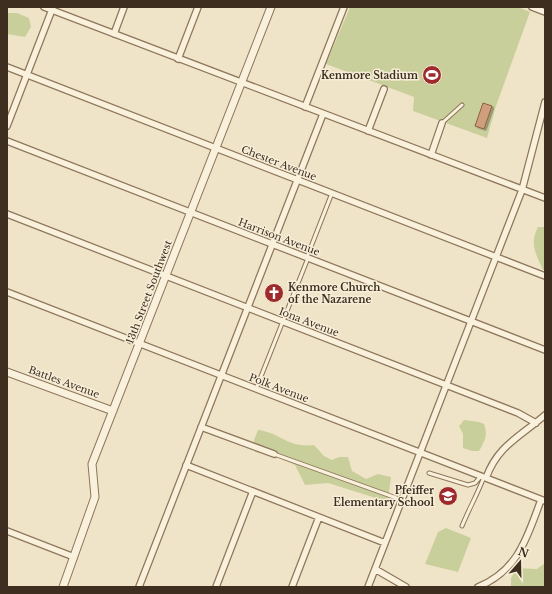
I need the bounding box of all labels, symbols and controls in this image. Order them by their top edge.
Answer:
sports icon: Kenmore Stadium [421,64,443,86]
place label: Kenmore Stadium [321,69,418,82]
street label: Chester Avenue [239,143,319,183]
street label: Harrison Avenue [236,215,322,259]
street label: 13th Street Southwest [123,238,175,346]
place label: Kenmore Church of the Nazarene [288,281,381,306]
church icon: Kenmore Church of the Nazarene [263,282,285,304]
street label: Iona Avenue [277,305,341,340]
street label: Battles Avenue [27,363,102,401]
street label: Polk Avenue [247,371,311,405]
place label: Pfeiffer Elementary School [333,484,434,509]
school or university icon: Pfeiffer Elementary School [437,485,459,507]
north arrow [500,542,540,582]
text: N [516,544,531,561]

